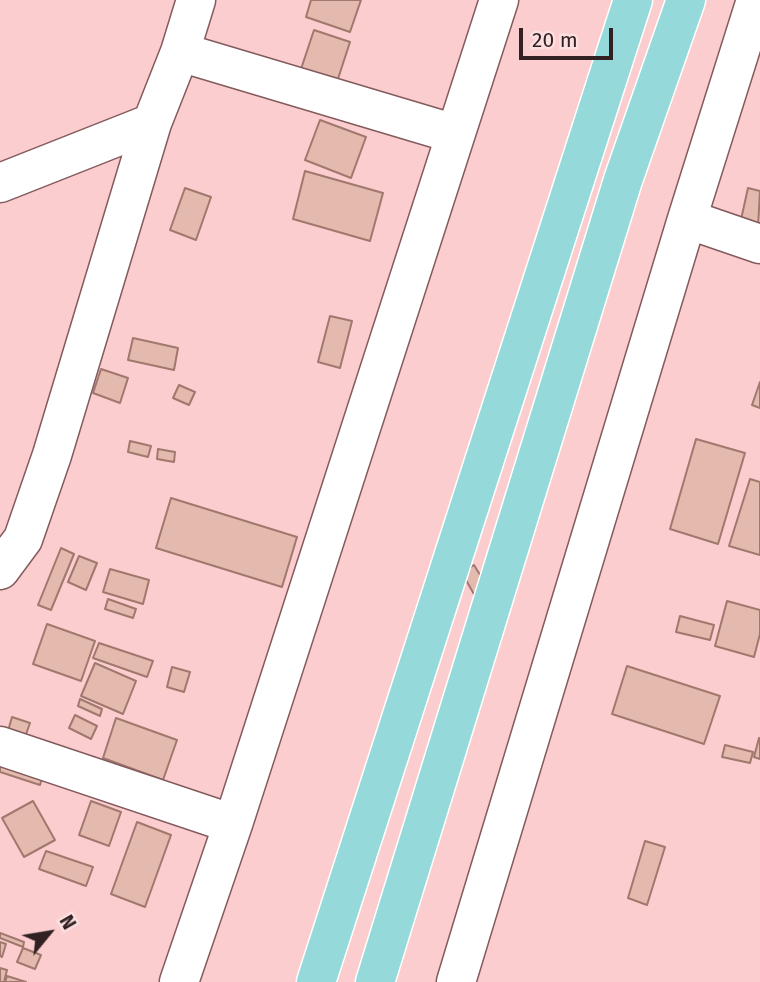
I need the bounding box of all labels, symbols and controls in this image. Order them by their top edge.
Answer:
scale bar [522,14,616,58]
text: 20 m [532,27,578,53]
north arrow [14,898,84,968]
text: N [55,911,81,933]

